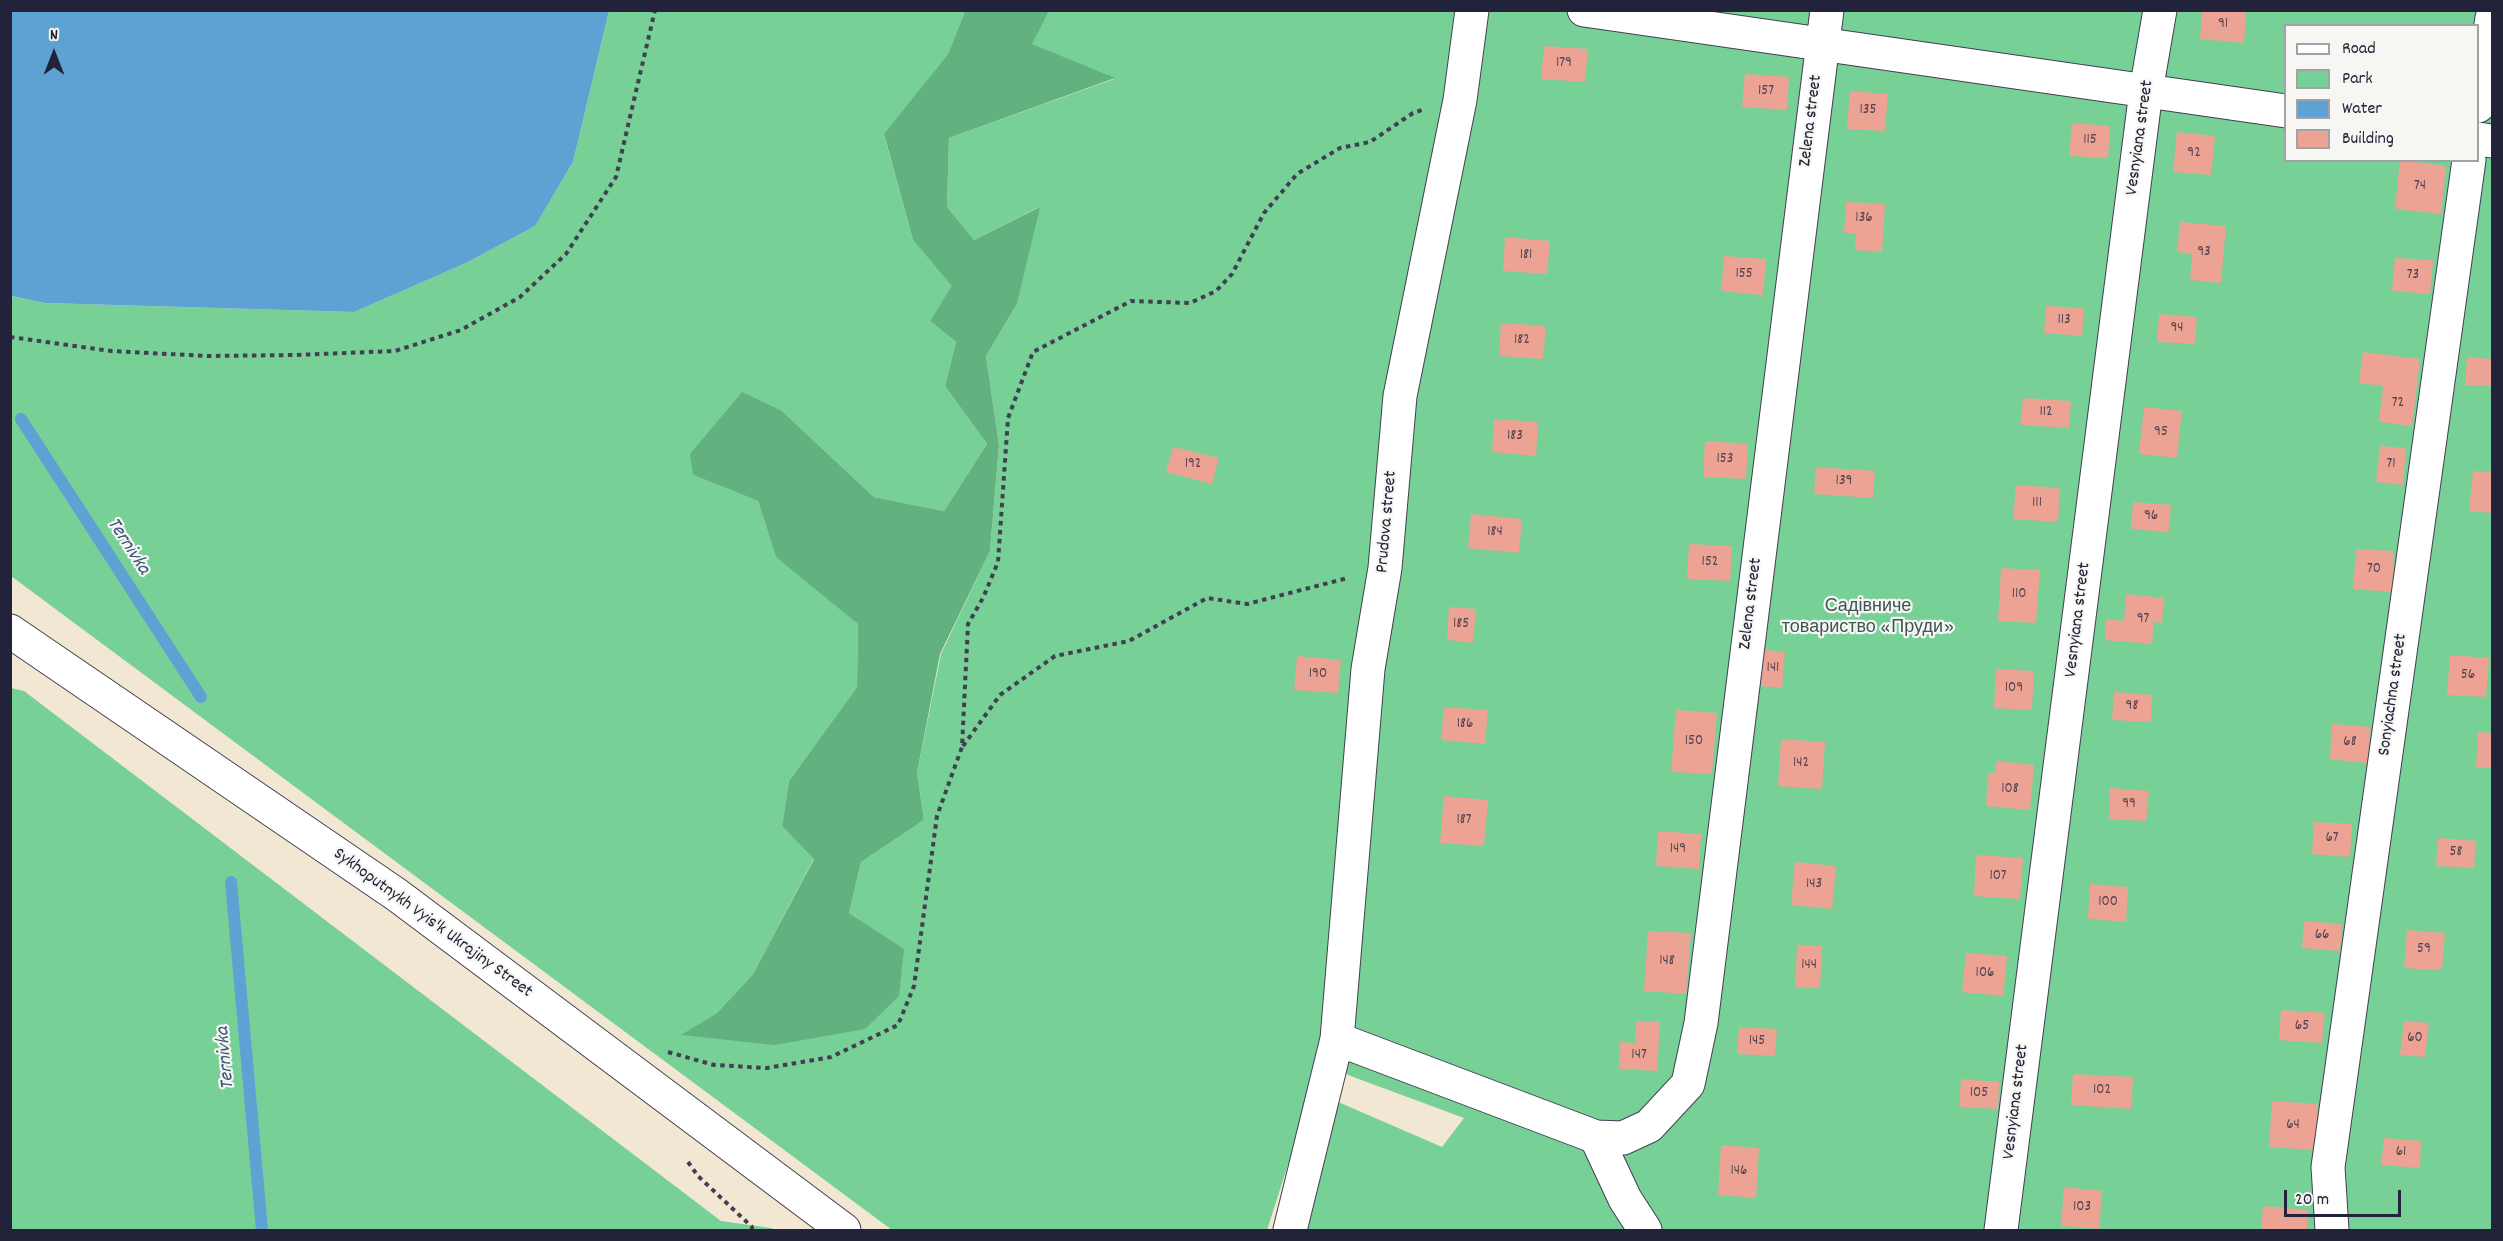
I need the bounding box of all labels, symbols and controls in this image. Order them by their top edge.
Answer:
house number: 91 [2218,16,2228,34]
north arrow [24,24,84,84]
text: N [50,24,58,47]
legend [2284,24,2479,162]
text: Road [2342,37,2376,62]
house number: 179 [1556,55,1572,73]
text: Park [2342,67,2373,92]
street label: Zelena street [1796,74,1828,168]
street label: Vesnyiana street [2122,79,2160,197]
house number: 157 [1758,83,1774,101]
text: Water [2342,97,2382,122]
house number: 135 [1860,102,1876,120]
text: Building [2342,127,2394,152]
house number: 115 [2083,132,2097,150]
house number: 92 [2187,145,2201,163]
house number: 74 [2414,178,2426,196]
house number: 136 [1855,210,1873,228]
house number: 93 [2197,244,2211,262]
house number: 181 [1520,247,1532,265]
house number: 155 [1735,266,1753,284]
house number: 73 [2407,267,2419,285]
house number: 113 [2057,312,2071,330]
house number: 94 [2170,320,2184,338]
house number: 182 [1514,332,1530,350]
house number: 72 [2392,395,2404,413]
house number: 112 [2039,404,2053,422]
house number: 95 [2154,424,2168,442]
house number: 183 [1507,428,1523,446]
house number: 153 [1717,451,1733,469]
house number: 192 [1185,456,1201,474]
house number: 71 [2386,456,2396,474]
street label: Prudova street [1373,470,1403,574]
house number: 139 [1836,473,1852,491]
house number: 111 [2032,495,2042,513]
house number: 96 [2144,508,2158,526]
water label: Ternivka [100,514,154,580]
house number: 184 [1487,524,1503,542]
house number: 152 [1702,554,1718,572]
street label: Zelena street [1736,557,1768,651]
street label: Vesnyiana street [2061,561,2097,679]
house number: 70 [2367,561,2381,579]
house number: 110 [2012,586,2026,604]
park label: Садівниче товариство «Пруди» [1782,598,1954,640]
house number: 97 [2137,611,2149,629]
house number: 185 [1453,616,1469,634]
street label: Sonyiachna street [2375,633,2413,757]
house number: 141 [1767,660,1779,678]
house number: 190 [1309,666,1327,684]
house number: 56 [2461,667,2475,685]
house number: 109 [2005,680,2023,698]
house number: 98 [2126,698,2138,716]
house number: 186 [1457,716,1473,734]
house number: 150 [1685,733,1703,751]
house number: 68 [2343,734,2357,752]
house number: 142 [1793,755,1809,773]
house number: 108 [2001,781,2019,799]
house number: 99 [2122,796,2136,814]
house number: 187 [1456,812,1472,830]
house number: 67 [2325,830,2339,848]
house number: 149 [1670,841,1686,859]
street label: Sykhoputnykh Vyis'k Ukrajiny Street [328,844,536,1004]
house number: 58 [2450,844,2462,862]
house number: 107 [1989,868,2007,886]
house number: 143 [1806,876,1822,894]
house number: 100 [2098,894,2118,912]
house number: 66 [2315,927,2329,945]
house number: 59 [2417,941,2431,959]
house number: 148 [1659,953,1675,971]
house number: 144 [1801,957,1817,975]
house number: 106 [1976,965,1994,983]
house number: 65 [2295,1018,2309,1036]
water label: Ternivka [212,1026,242,1090]
house number: 60 [2407,1030,2423,1048]
house number: 145 [1749,1033,1765,1051]
street label: Vesnyiana street [1999,1043,2035,1161]
house number: 147 [1631,1047,1647,1065]
house number: 102 [2093,1082,2111,1100]
house number: 105 [1970,1085,1988,1103]
house number: 64 [2286,1117,2300,1135]
house number: 61 [2396,1144,2406,1162]
house number: 146 [1731,1163,1747,1181]
scale bar [2287,1178,2404,1216]
text: 20 m [2295,1188,2329,1213]
house number: 103 [2073,1199,2091,1217]

